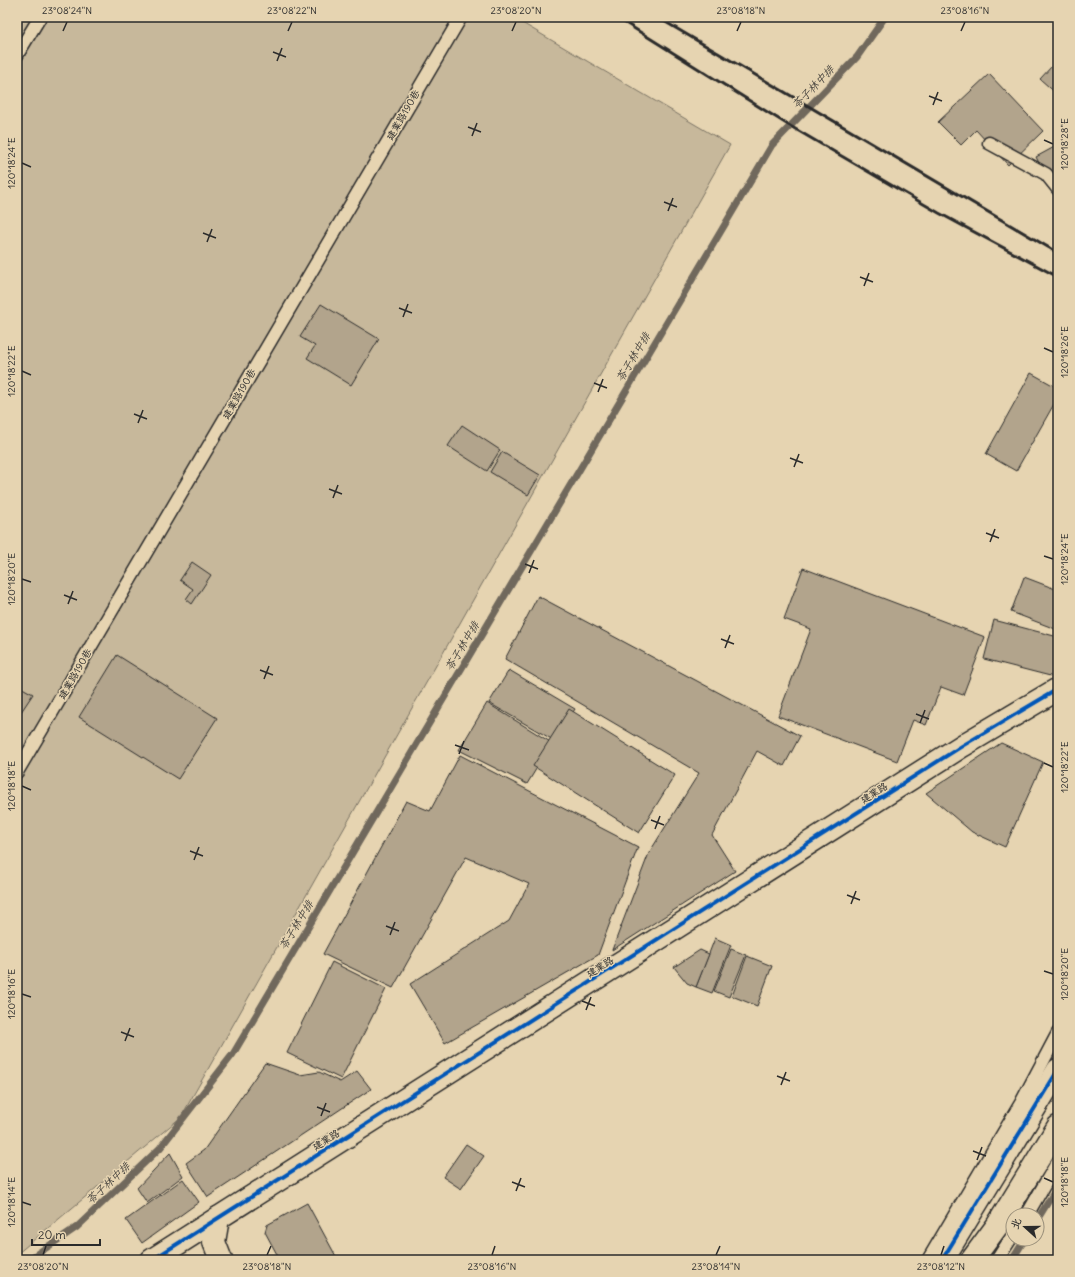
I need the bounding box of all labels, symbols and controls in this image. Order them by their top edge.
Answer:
text: 23°08'24"N [42,4,92,17]
text: 23°08'22"N [267,4,317,17]
text: 23°08'20"N [490,4,542,17]
text: 23°08'18"N [717,4,765,17]
text: 23°08'16"N [941,4,989,17]
water label: 苓子林中排 [789,62,838,112]
street label: 建業路190巷 [383,87,423,143]
text: 120°18'28"E [1058,118,1071,170]
text: 120°18'24"E [5,137,18,189]
text: 120°18'26"E [1058,326,1071,378]
water label: 苓子林中排 [613,329,654,384]
text: 120°18'22"E [5,345,18,397]
street label: 建業路190巷 [219,366,259,422]
text: 120°18'24"E [1058,533,1071,585]
text: 120°18'20"E [5,553,18,605]
water label: 苓子林中排 [442,618,483,673]
street label: 建業路190巷 [55,646,95,702]
text: 120°18'22"E [1058,741,1071,793]
text: 120°18'18"E [5,761,18,811]
street label: 建業路 [858,780,890,806]
water label: 苓子林中排 [276,897,317,952]
text: 120°18'20"E [1058,948,1071,1000]
street label: 建業路 [584,954,616,980]
text: 120°18'16"E [5,969,18,1019]
street label: 建業路 [310,1127,342,1153]
text: 120°18'18"E [1058,1157,1071,1207]
water label: 苓子林中排 [83,1158,134,1207]
text: 120°18'14"E [5,1177,18,1227]
north arrow [1005,1207,1045,1247]
text: 北 [1007,1216,1024,1231]
scale bar [32,1221,100,1247]
text: 20 m [38,1227,66,1242]
text: 23°08'20"N [17,1260,69,1273]
text: 23°08'18"N [243,1260,291,1273]
text: 23°08'16"N [468,1260,516,1273]
text: 23°08'14"N [692,1260,740,1273]
text: 23°08'12"N [917,1260,965,1273]

